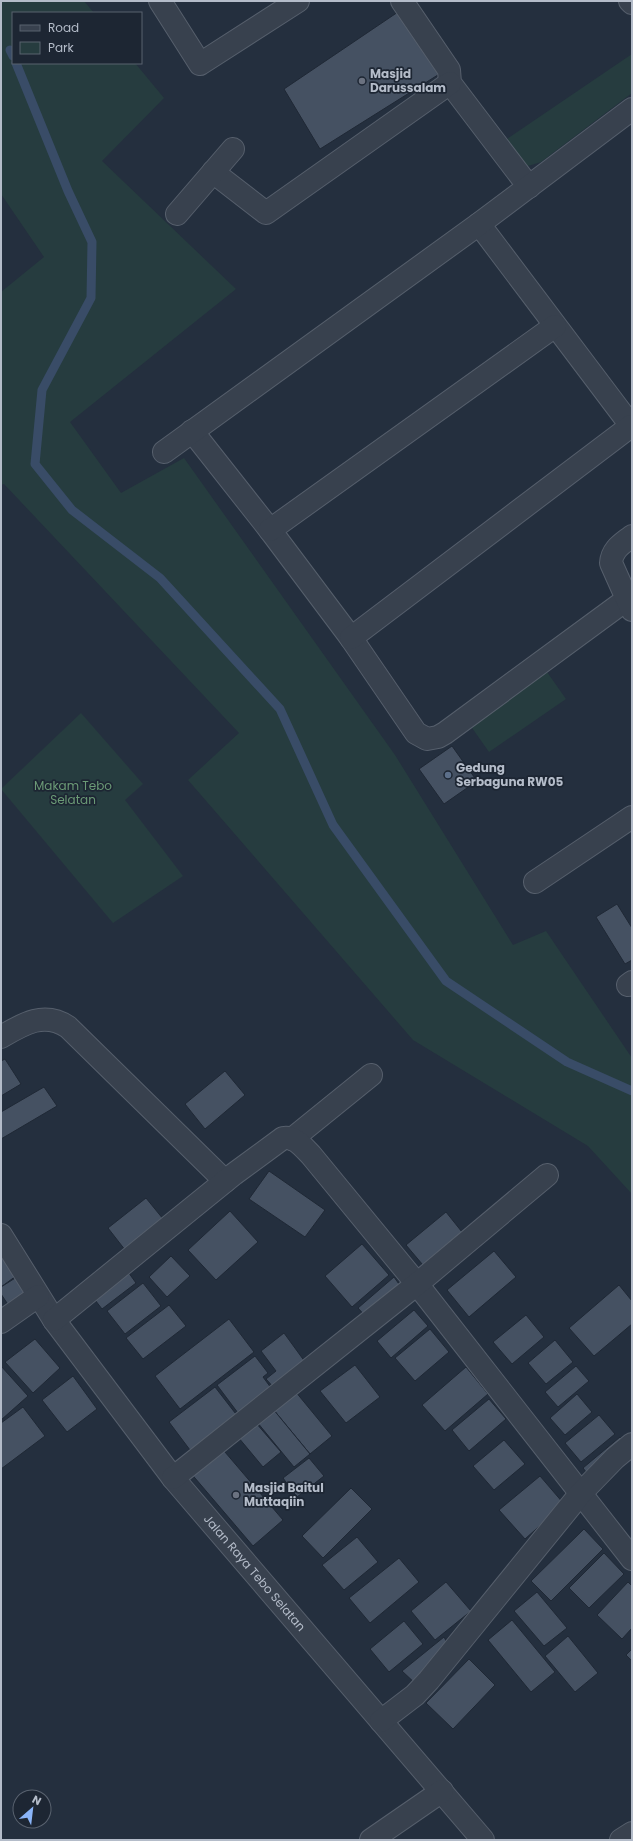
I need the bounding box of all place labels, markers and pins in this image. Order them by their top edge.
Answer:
place label: Masjid Darussalam [370,65,446,96]
marker: Masjid Darussalam [357,76,367,86]
place label: Gedung Serbaguna RW05 [456,759,563,790]
marker: Gedung Serbaguna RW05 [443,770,453,780]
place label: Masjid Baitul Muttaqiin [244,1479,324,1510]
marker: Masjid Baitul Muttaqiin [231,1490,241,1500]

